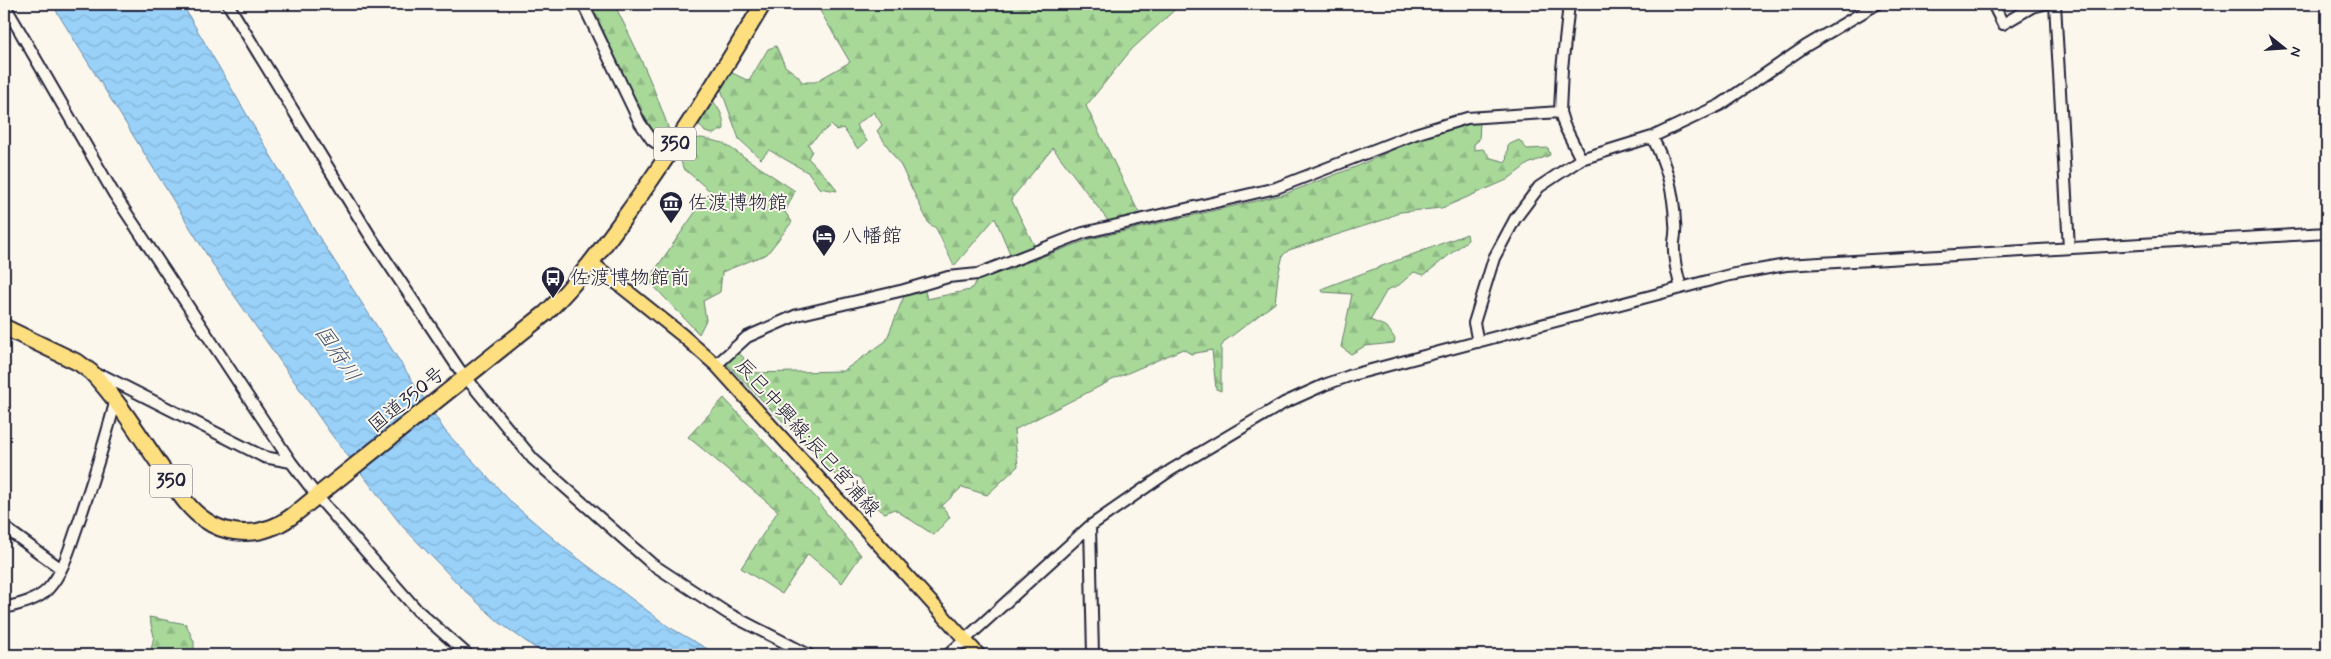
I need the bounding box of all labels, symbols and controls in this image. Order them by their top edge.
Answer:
north arrow [2258,22,2308,72]
text: N [2286,44,2305,59]
road number: 350 [654,128,696,160]
museum icon: 佐渡博物館 [658,190,684,224]
place label: 佐渡博物館 [688,190,788,217]
hotel icon: 八幡館 [811,223,837,257]
place label: 八幡館 [842,223,902,250]
bus stop icon: 佐渡博物館前 [540,265,566,299]
place label: 佐渡博物館前 [570,265,690,292]
water label: 国府川 [308,320,366,388]
street label: 辰巳中興線;辰巳宮浦線 [729,353,885,523]
street label: 国道350号 [363,361,451,439]
road number: 350 [150,464,192,498]

